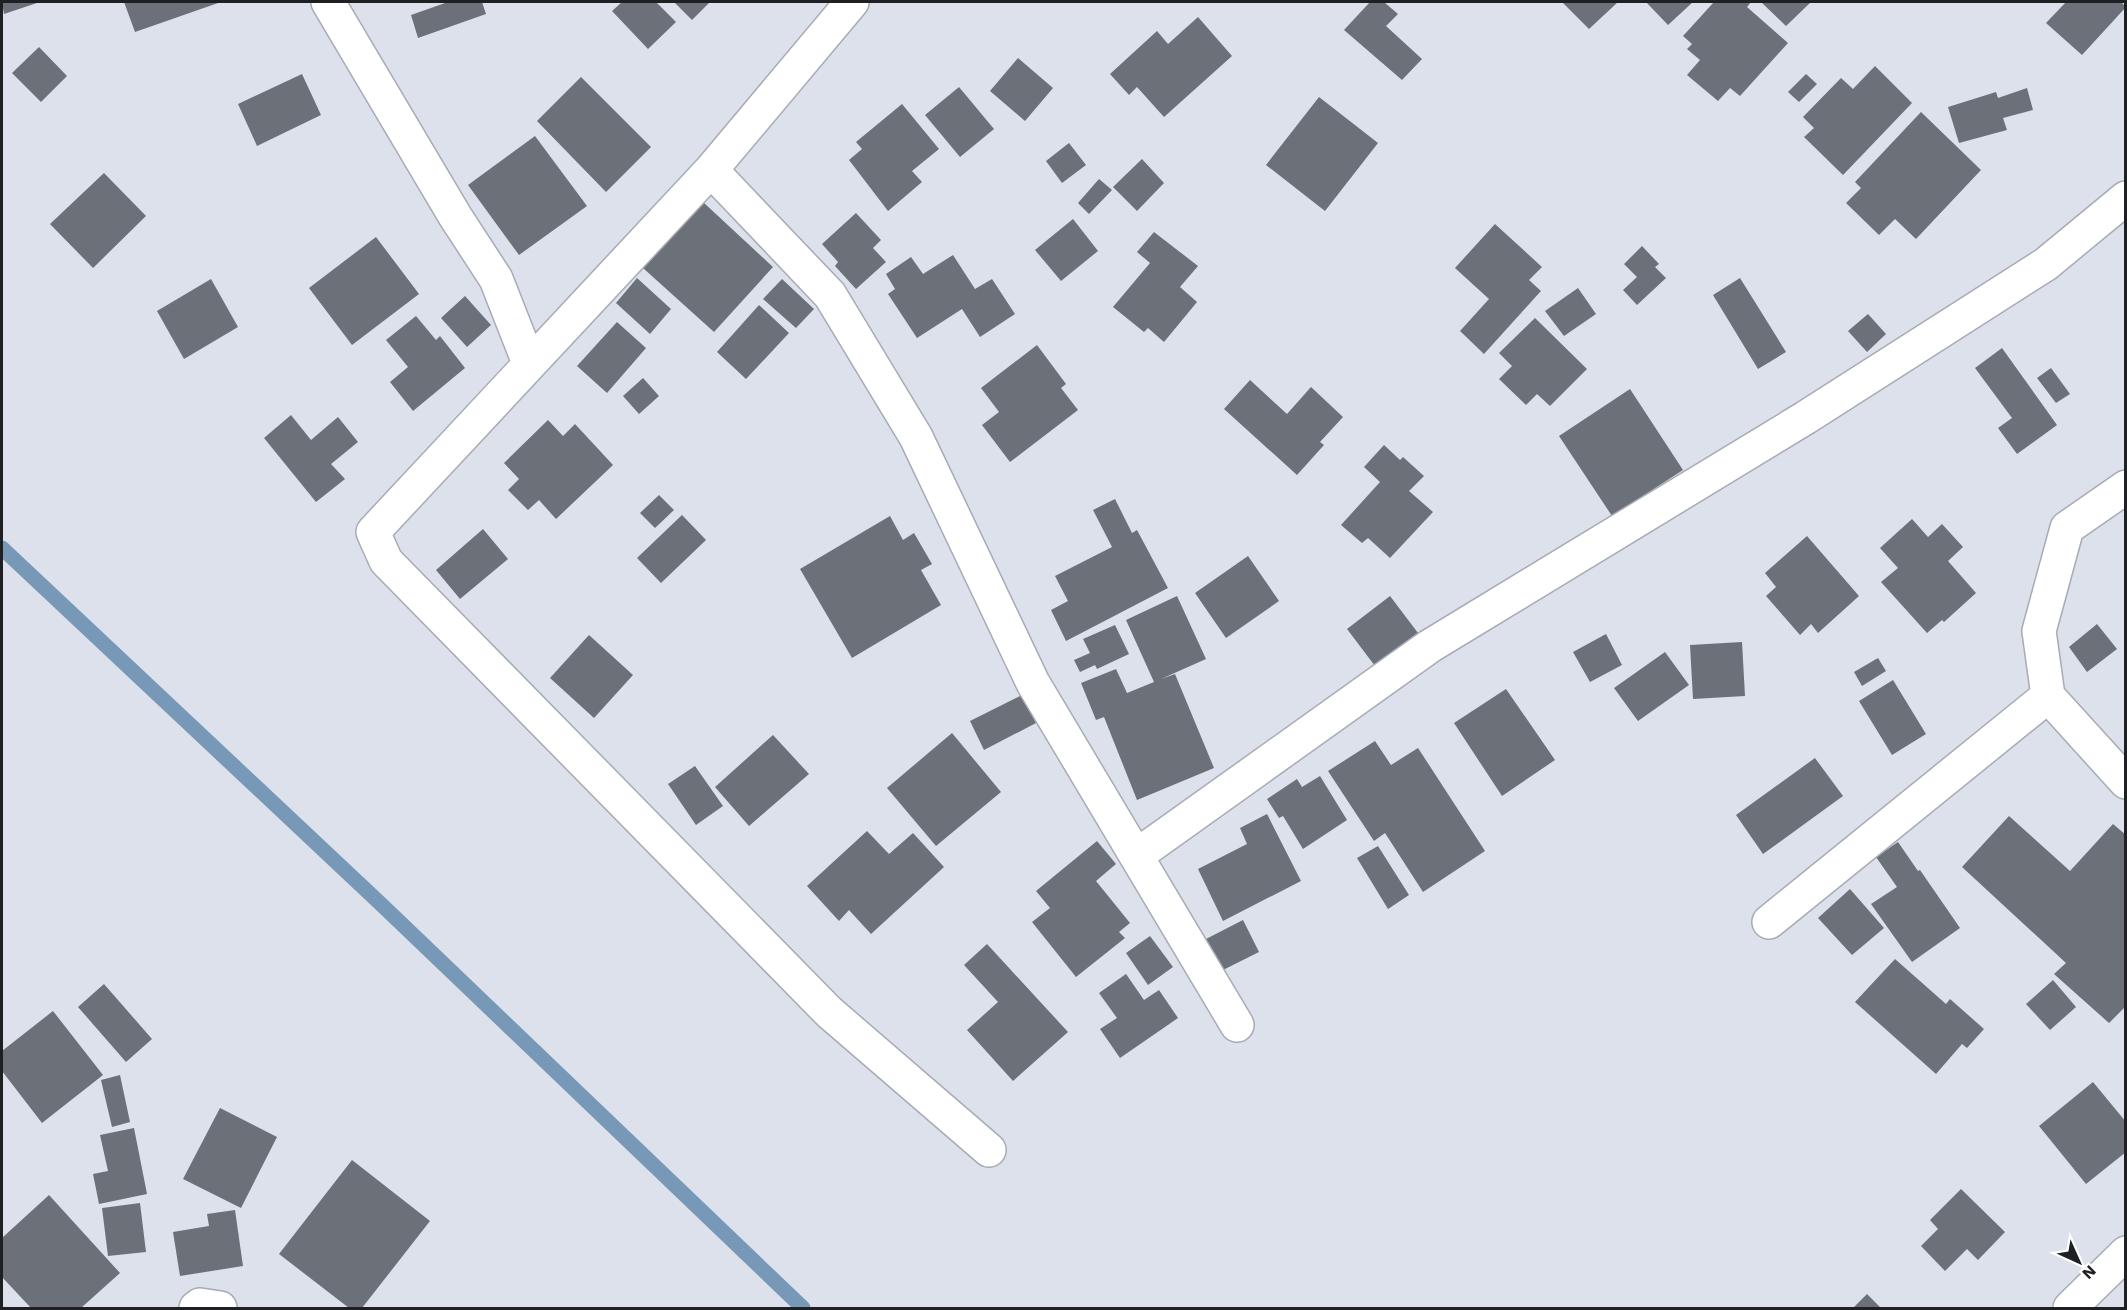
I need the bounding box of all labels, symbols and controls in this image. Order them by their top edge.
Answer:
north arrow [2049,1232,2109,1292]
text: N [2078,1261,2100,1283]

